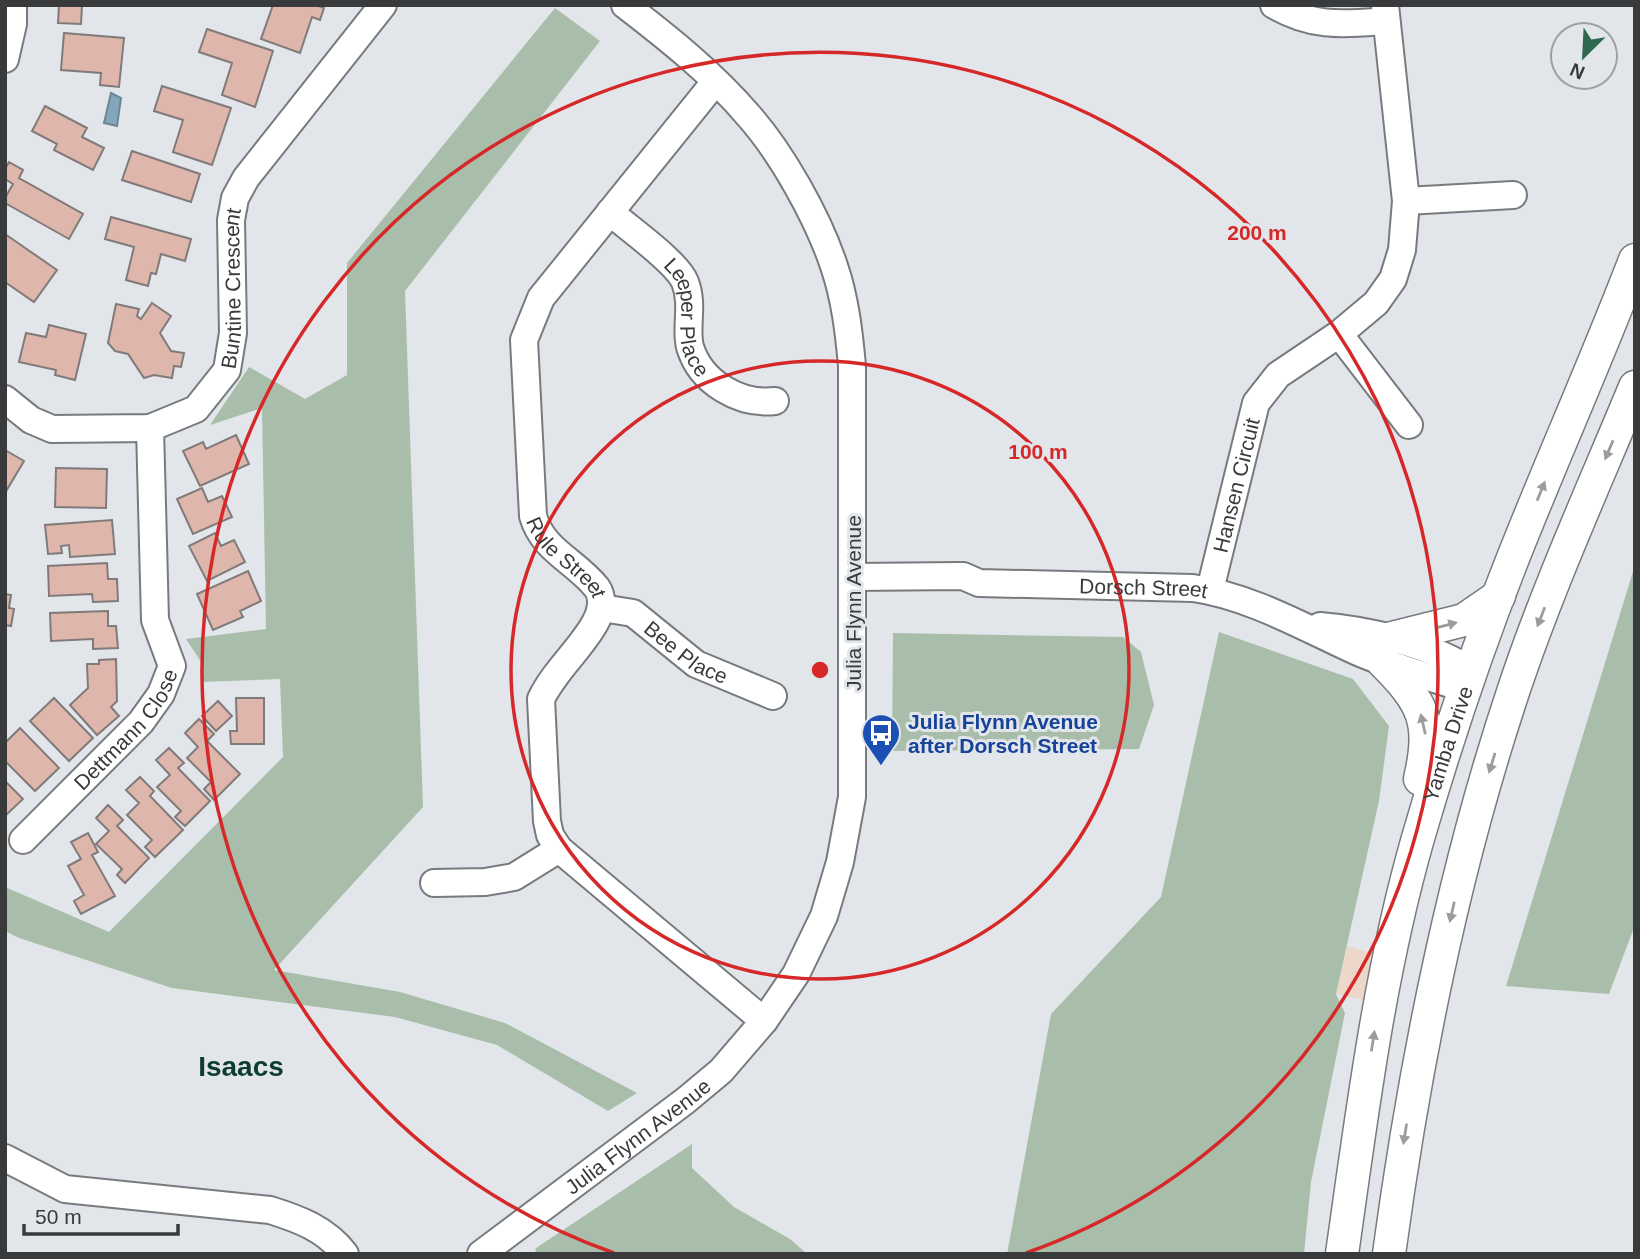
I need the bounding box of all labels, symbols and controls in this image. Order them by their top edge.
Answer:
north arrow [1549,21,1619,91]
text: N [1567,59,1588,83]
street label: Buntine Crescent [216,206,245,370]
text: 200 m [1227,221,1287,244]
street label: Leeper Place [660,253,714,381]
street label: Hansen Circuit [1208,415,1263,555]
one-way arrow [1603,439,1614,460]
text: 100 m [1008,440,1068,463]
one-way arrow [1535,480,1546,501]
street label: Rule Street [523,513,612,600]
street label: Julia Flynn Avenue [842,515,865,691]
street label: Dorsch Street [1079,574,1210,602]
one-way arrow [1535,607,1546,628]
street label: Bee Place [640,616,731,687]
one-way arrow [1436,619,1458,630]
centre of rings [808,658,832,682]
street label: Dettmann Close [69,666,181,794]
street label: Yamba Drive [1418,683,1477,804]
place label: Julia Flynn Avenue after Dorsch Street [908,710,1098,757]
bus stop icon: Julia Flynn Avenue after Dorsch Street [860,712,902,767]
one-way arrow [1418,713,1429,735]
one-way arrow [1486,753,1496,774]
one-way arrow [1446,901,1457,923]
one-way arrow [1368,1030,1379,1052]
district label: Isaacs [198,1051,284,1082]
street label: Julia Flynn Avenue [560,1074,715,1198]
one-way arrow [1400,1123,1411,1145]
scale bar [24,1192,178,1236]
text: 50 m [35,1205,82,1228]

